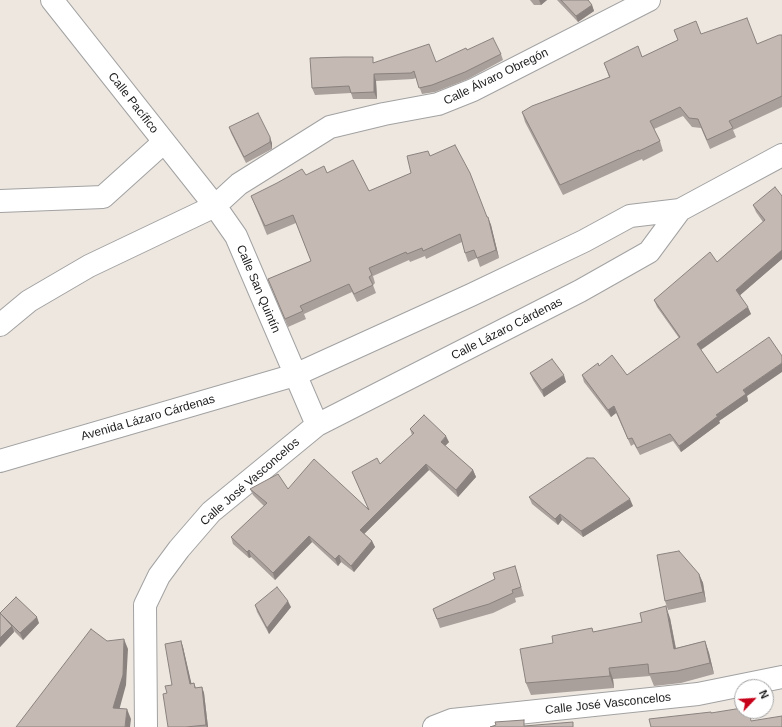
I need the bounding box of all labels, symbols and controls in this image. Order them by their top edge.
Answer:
street label: Calle Álvaro Obregón [441,45,551,109]
street label: Calle Pacífico [105,70,161,136]
street label: Calle San Quintín [233,243,283,335]
street label: Calle Lázaro Cárdenas [449,295,565,363]
street label: Avenida Lázaro Cárdenas [79,392,217,444]
street label: Calle José Vasconcelos [198,435,302,529]
north arrow [734,679,774,719]
text: N [757,688,771,700]
street label: Calle José Vasconcelos [544,690,672,718]

